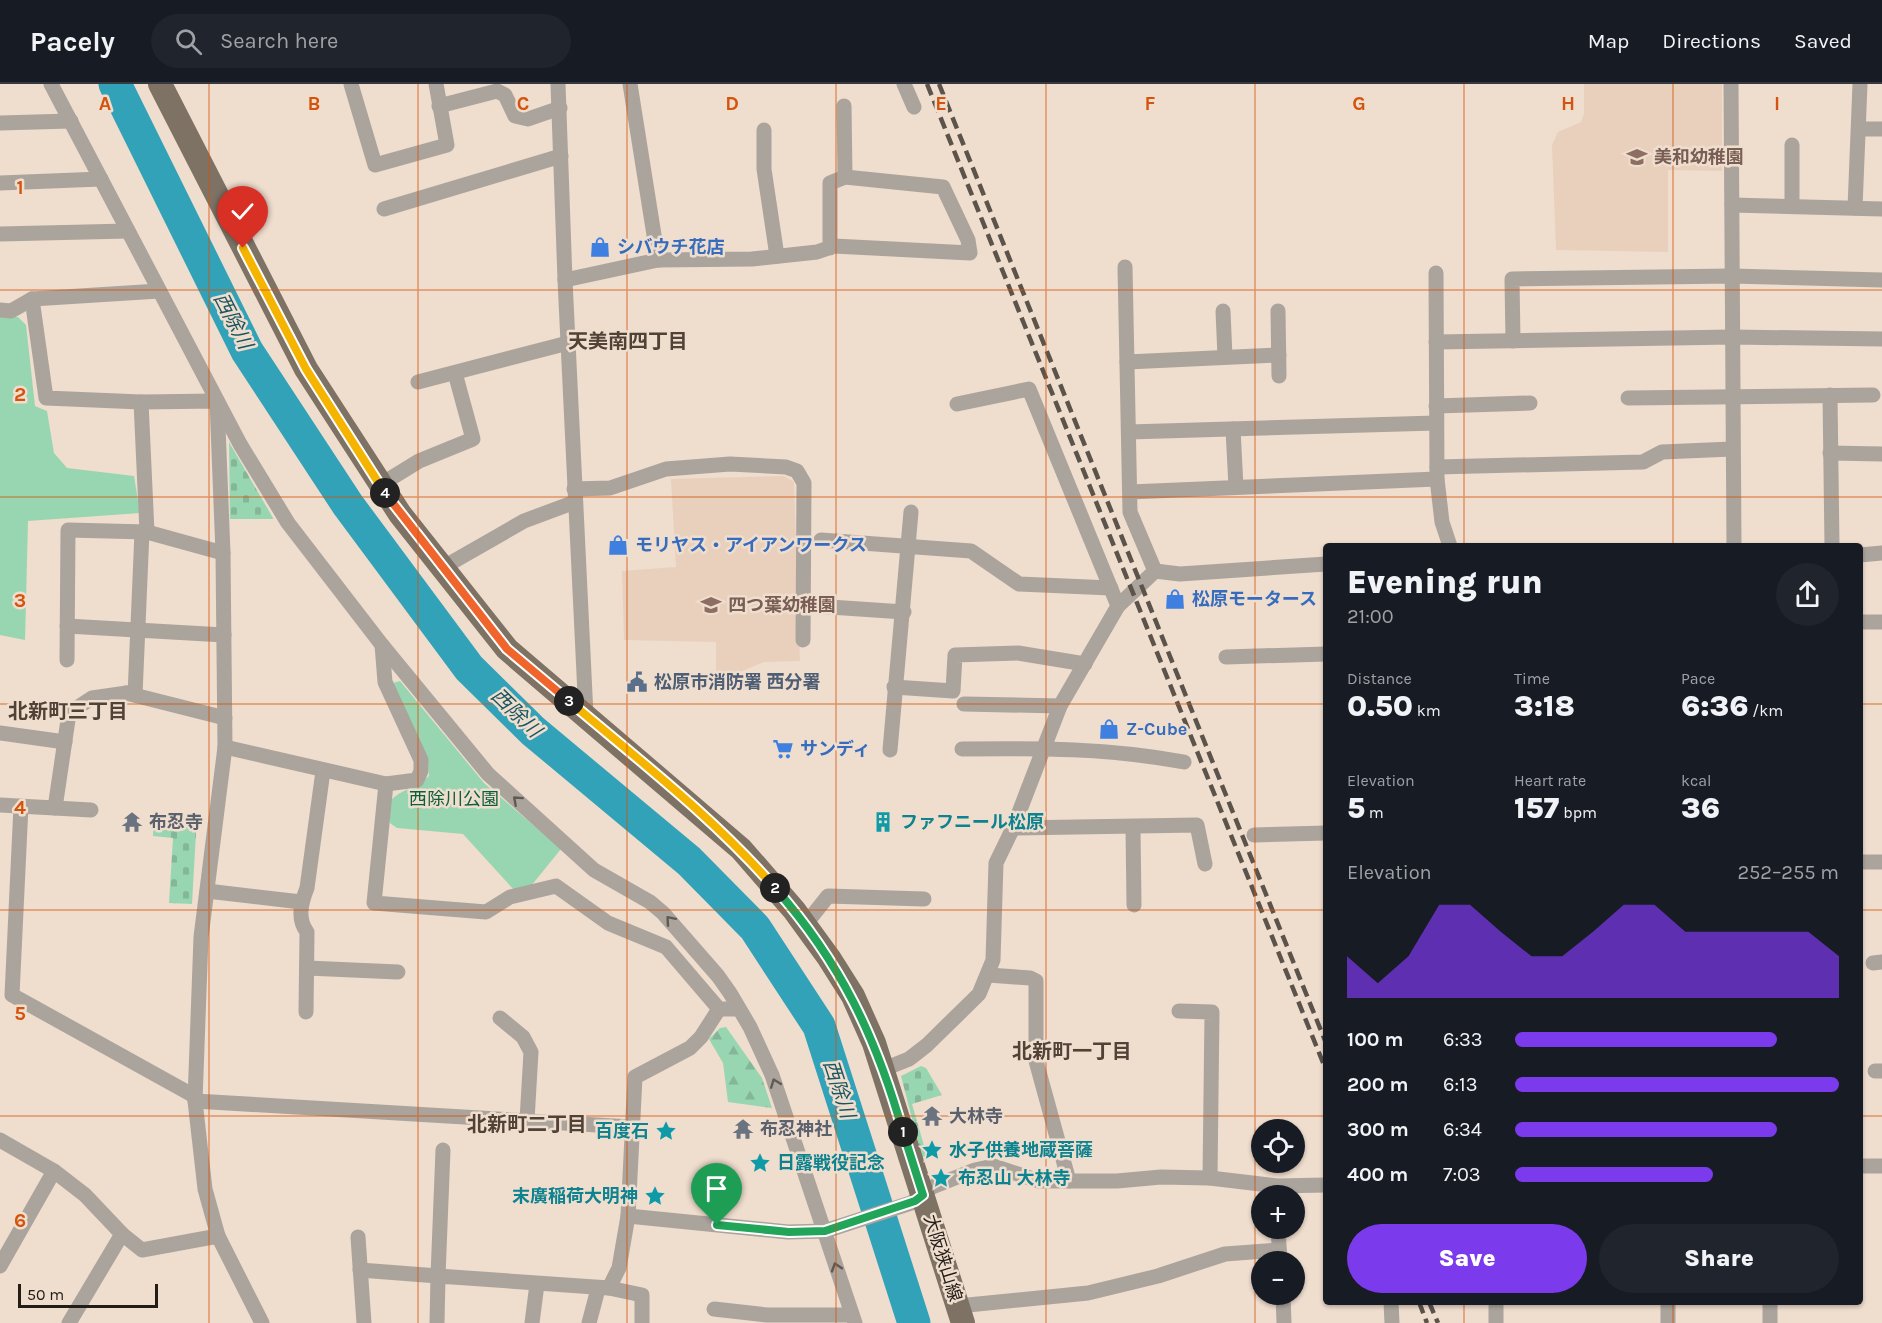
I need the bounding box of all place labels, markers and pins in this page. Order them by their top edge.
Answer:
school or university icon: 美和幼稚園 [1625,145,1649,169]
place label: 美和幼稚園 [1654,146,1744,168]
pin [217,186,268,248]
shop icon: シバウチ花店 [588,235,612,259]
place label: シバウチ花店 [617,236,724,258]
pin: 4 [370,478,400,508]
shop icon: モリヤス・アイアンワークス [606,533,630,557]
place label: モリヤス・アイアンワークス [635,534,867,556]
shop icon: 松原モータース [1163,587,1187,611]
place label: 松原モータース [1192,588,1317,610]
school or university icon: 四つ葉幼稚園 [699,593,723,617]
place label: 四つ葉幼稚園 [728,594,836,616]
public building icon: 松原市消防署 西分署 [625,670,649,694]
place label: 松原市消防署 西分署 [654,671,821,693]
pin: 3 [554,686,584,716]
shop icon: Z-Cube [1097,717,1121,741]
place label: Z-Cube [1126,718,1187,740]
supermarket icon: サンディ [771,737,795,761]
place label: サンディ [800,738,871,760]
temple icon: 布忍寺 [120,810,144,834]
building icon: ファフニール松原 [871,810,895,834]
place label: 布忍寺 [149,811,203,833]
place label: ファフニール松原 [900,811,1044,833]
pin: 2 [760,873,790,903]
temple icon: 大林寺 [920,1104,944,1128]
place label: 大林寺 [949,1105,1003,1127]
temple icon: 布忍神社 [731,1117,755,1141]
pin: 1 [888,1117,918,1147]
place label: 布忍神社 [760,1118,832,1140]
place icon: 百度石 [654,1119,678,1143]
place label: 百度石 [595,1120,649,1142]
place icon: 水子供養地蔵菩薩 [920,1138,944,1162]
place label: 水子供養地蔵菩薩 [949,1139,1093,1161]
place icon: 日露戦役記念 [748,1151,772,1175]
place label: 日露戦役記念 [777,1152,885,1174]
pin [691,1163,742,1225]
place icon: 布忍山 大林寺 [929,1166,953,1190]
place label: 布忍山 大林寺 [958,1167,1071,1189]
place icon: 末廣稲荷大明神 [643,1184,667,1208]
place label: 末廣稲荷大明神 [512,1185,638,1207]

